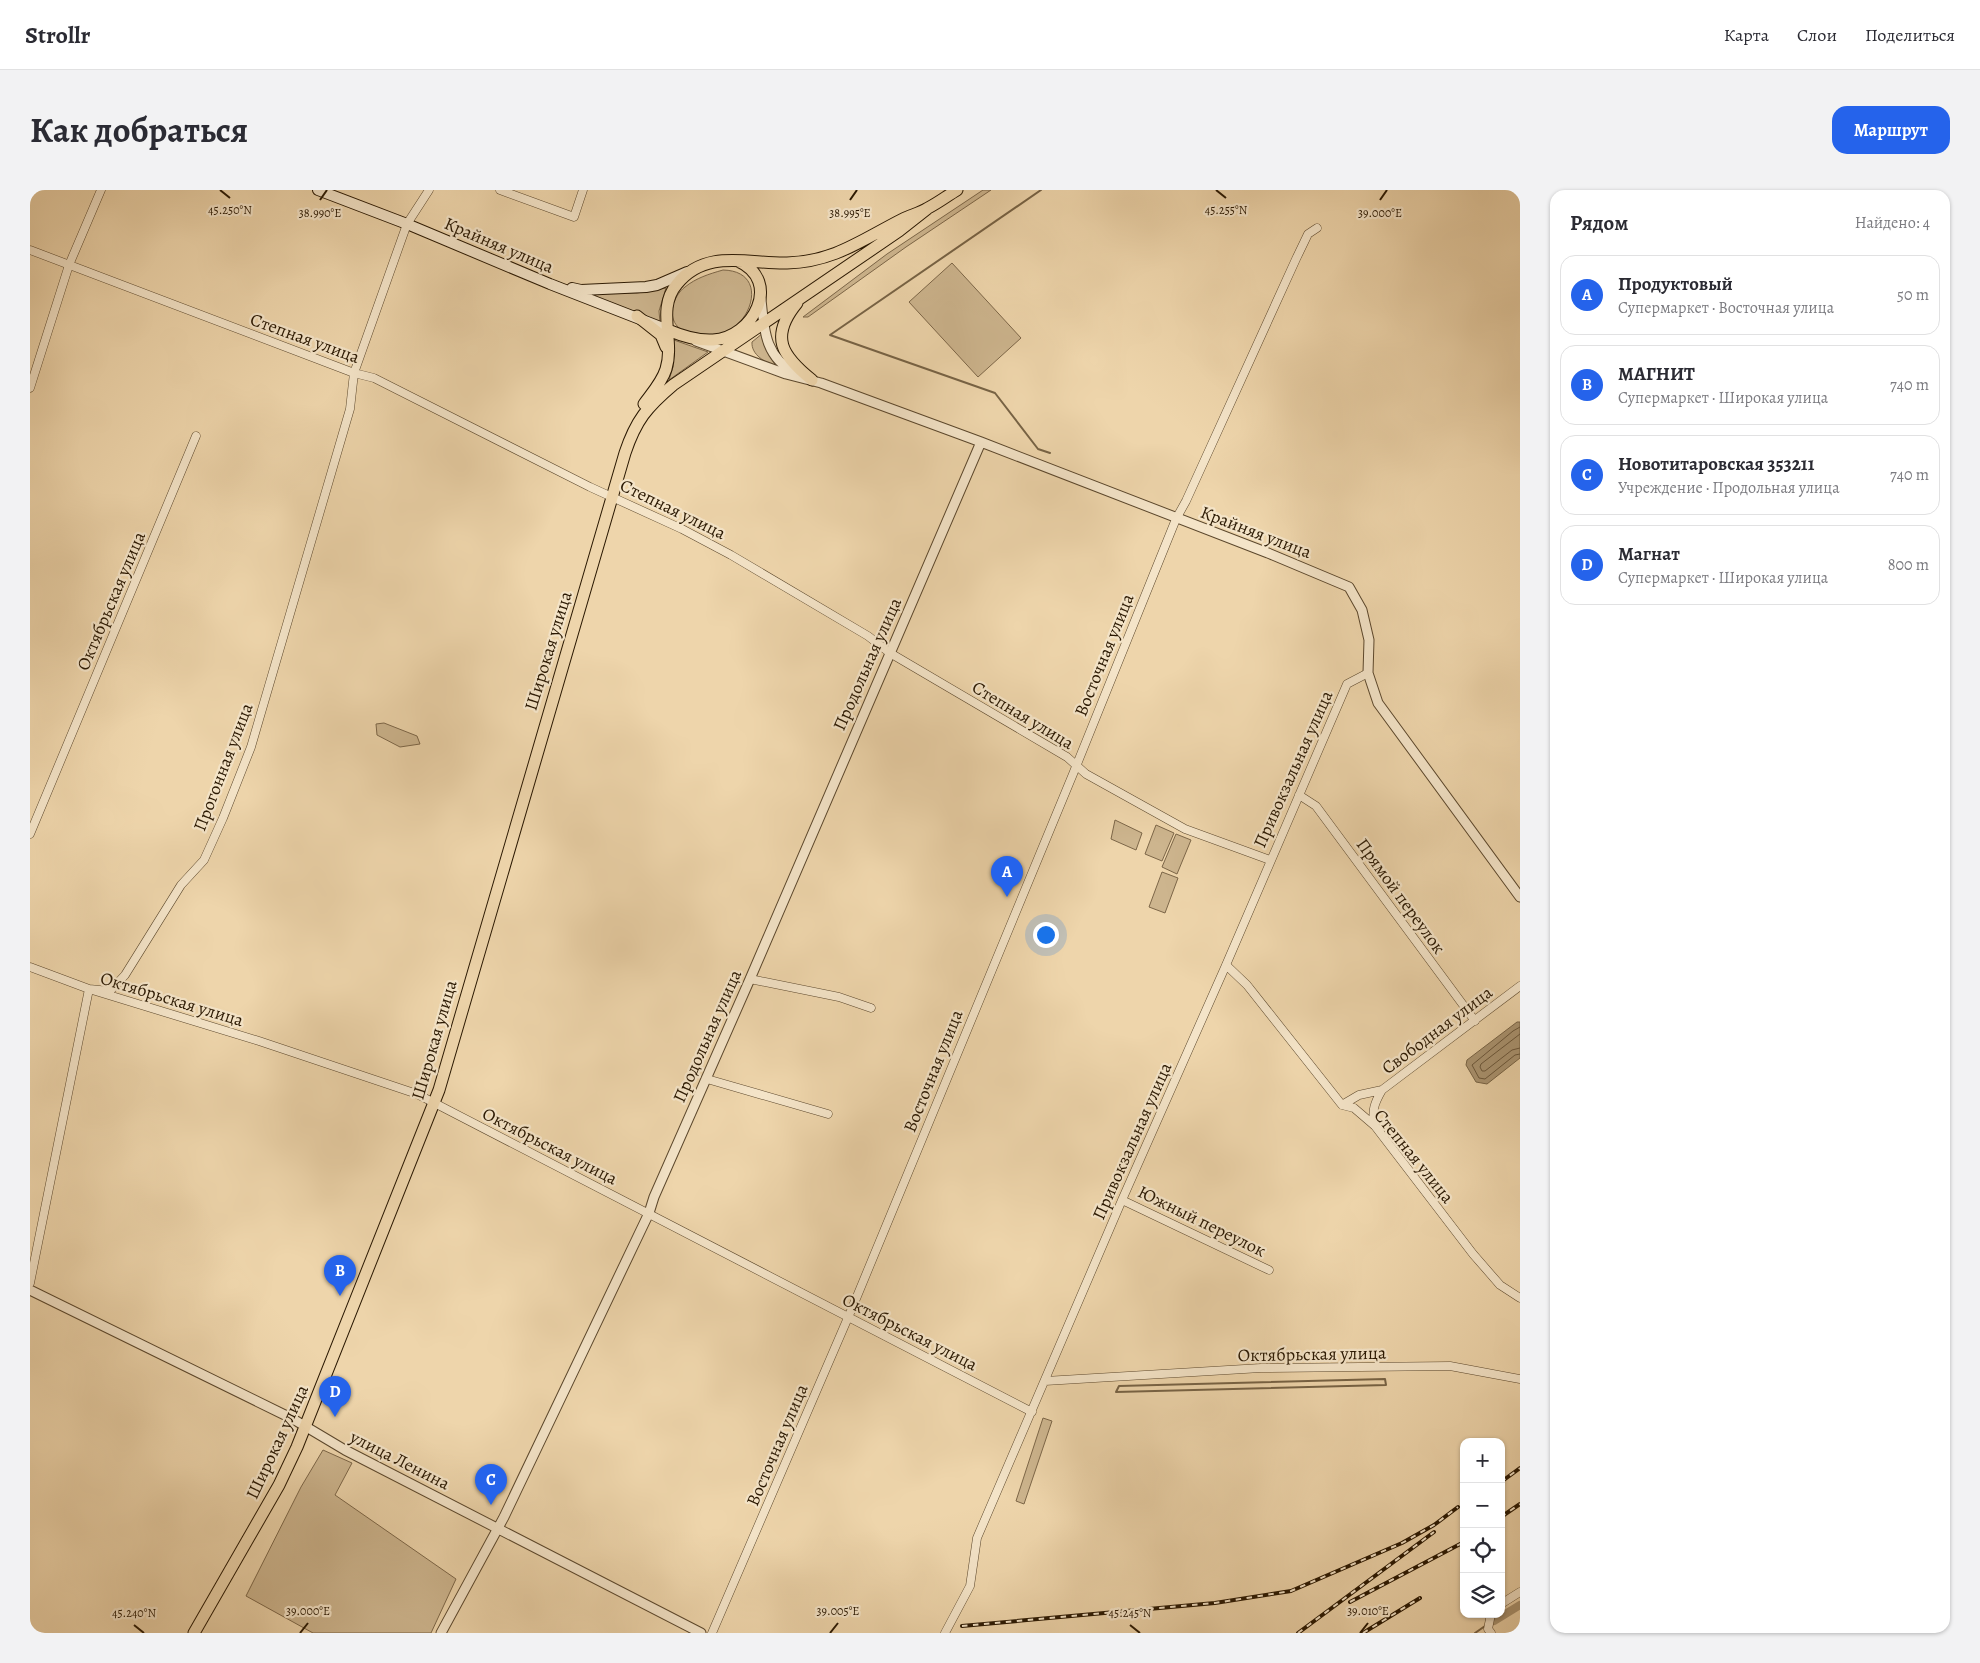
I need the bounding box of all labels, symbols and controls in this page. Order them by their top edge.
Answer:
text: Strollr [25,19,90,51]
text: Карта [1724,23,1769,47]
text: Слои [1797,23,1837,47]
text: Поделиться [1865,23,1955,47]
text: Как добраться [30,106,248,154]
button: Маршрут [1832,106,1950,154]
text: 45.250°N [208,202,252,218]
text: 45.255°N [1205,202,1248,218]
text: 38.990°E [299,205,341,221]
text: 38.995°E [829,205,871,221]
text: 39.000°E [1358,205,1402,221]
text: Рядом [1570,209,1628,237]
street label: Крайняя улица [441,211,558,279]
text: Найдено: 4 [1855,212,1930,234]
text: Продуктовый [1618,271,1733,297]
text: A [1582,284,1592,306]
text: 50 m [1897,284,1929,306]
text: Супермаркет · Восточная улица [1618,297,1834,319]
street label: Степная улица [247,307,364,369]
text: МАГНИТ [1618,361,1695,387]
text: B [1582,374,1592,396]
text: 740 m [1890,374,1929,396]
text: Супермаркет · Широкая улица [1618,387,1828,409]
text: Новотитаровская 353211 [1618,451,1814,477]
text: C [1582,464,1592,486]
text: 740 m [1890,464,1929,486]
street label: Степная улица [616,473,730,545]
text: Учреждение · Продольная улица [1618,477,1840,499]
street label: Крайняя улица [1197,500,1315,564]
street label: Октябрьская улица [71,527,151,674]
text: Магнат [1618,541,1680,567]
text: D [1581,554,1593,576]
text: 800 m [1888,554,1929,576]
text: Супермаркет · Широкая улица [1618,567,1828,589]
street label: Широкая улица [518,588,578,714]
street label: Восточная улица [1068,590,1140,720]
street label: Продольная улица [827,593,907,734]
street label: Степная улица [968,675,1079,755]
street label: Привокзальная улица [1248,686,1339,851]
street label: Прогонная улица [188,699,259,835]
street label: Прямой переулок [1351,833,1451,959]
pin: A [991,856,1023,897]
your location [1033,922,1059,948]
street label: Продольная улица [667,965,747,1106]
street label: Октябрьская улица [97,966,247,1032]
street label: Широкая улица [405,977,463,1103]
street label: Свободная улица [1377,980,1498,1080]
street label: Восточная улица [897,1006,969,1136]
street label: Привокзальная улица [1087,1058,1178,1223]
street label: Октябрьская улица [478,1102,622,1191]
street label: Степная улица [1369,1104,1460,1209]
street label: Южный переулок [1134,1180,1270,1262]
pin: B [324,1255,356,1296]
street label: Октябрьская улица [838,1288,982,1377]
street label: Октябрьская улица [1238,1341,1387,1367]
pin: D [319,1376,351,1417]
street label: Широкая улица [240,1380,314,1503]
street label: Восточная улица [741,1380,814,1510]
street label: улица Ленина [345,1424,455,1496]
map controls [1460,1438,1505,1618]
button: + [1460,1438,1505,1483]
pin: C [475,1464,507,1505]
button: − [1460,1483,1505,1528]
button: locate [1460,1528,1505,1573]
button: layers [1460,1573,1505,1618]
text: 39.000°E [286,1603,330,1619]
text: 39.005°E [817,1603,859,1619]
text: 39.010°E [1347,1603,1389,1619]
text: 45.240°N [112,1605,156,1621]
text: 45.245°N [1109,1605,1152,1621]

